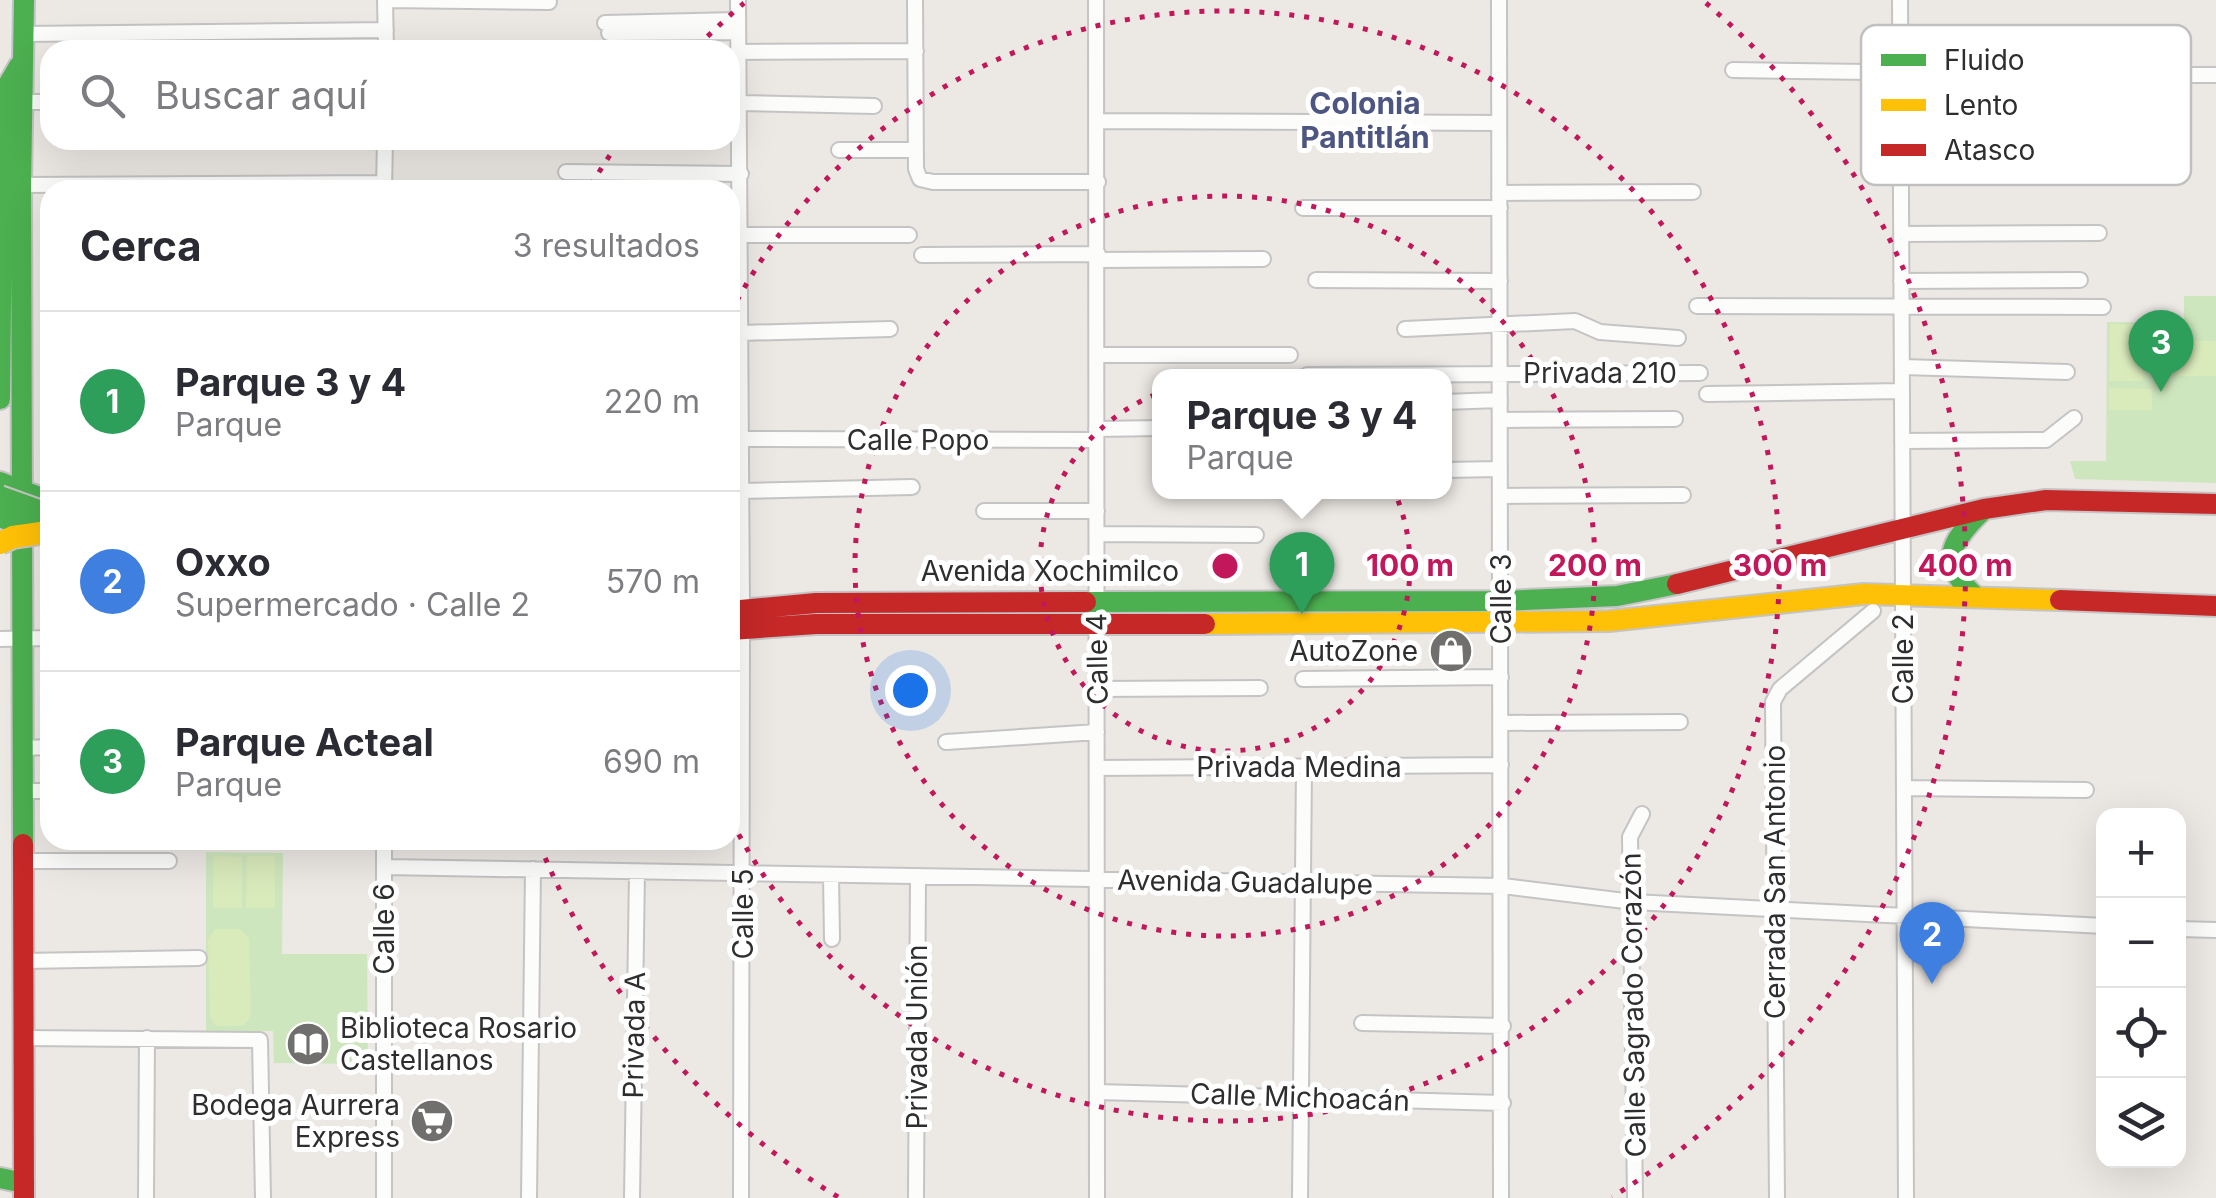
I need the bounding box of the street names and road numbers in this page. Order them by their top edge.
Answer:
street label: Privada 210 [1523,356,1677,390]
street label: Calle Popo [847,423,989,457]
street label: Calle 3 [1484,553,1518,645]
street label: Avenida Xochimilco [921,554,1179,588]
street label: Calle 4 [1079,613,1115,705]
street label: Calle 2 [1886,613,1920,705]
street label: Cerrada San Antonio [1758,745,1792,1019]
street label: Privada Medina [1196,750,1402,784]
street label: Calle Sagrado Corazón [1613,852,1653,1158]
street label: Avenida Guadalupe [1117,863,1373,901]
street label: Calle 5 [726,869,760,959]
street label: Calle 6 [367,883,401,975]
street label: Privada Unión [900,944,934,1130]
street label: Privada A [616,971,652,1099]
street label: Calle Michoacán [1190,1076,1410,1118]

